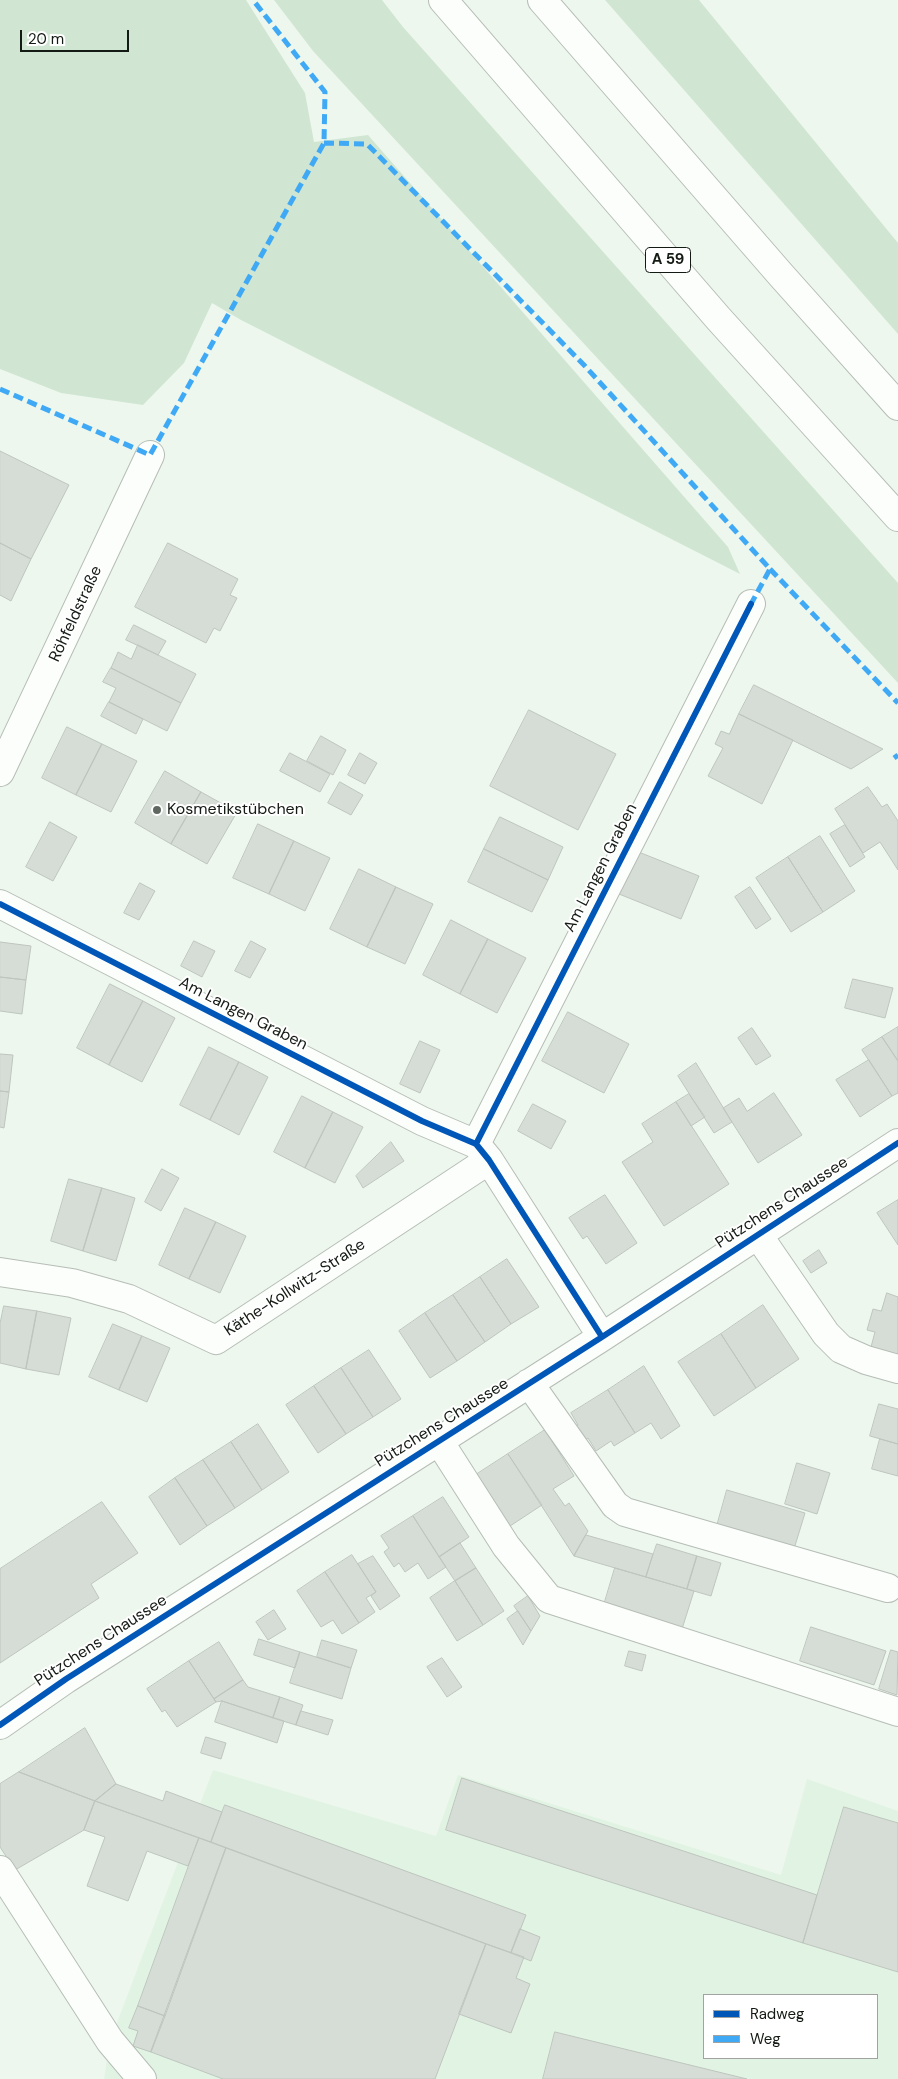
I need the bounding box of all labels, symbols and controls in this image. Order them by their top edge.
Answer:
scale bar [22,20,131,52]
text: 20 m [28,29,64,49]
road number: A 59 [646,248,690,272]
street label: Röhfeldstraße [45,563,107,665]
place label: Kosmetikstübchen [167,800,304,820]
street label: Am Langen Graben [560,801,642,935]
marker: Kosmetikstübchen [151,804,163,816]
street label: Am Langen Graben [176,973,310,1055]
street label: Pützchens Chaussee [712,1153,852,1253]
street label: Käthe-Kollwitz-Straße [221,1235,369,1341]
street label: Pützchens Chaussee [372,1374,512,1472]
street label: Pützchens Chaussee [31,1591,171,1691]
legend [703,1994,878,2059]
text: Radweg [750,2004,804,2024]
text: Weg [750,2029,781,2049]

